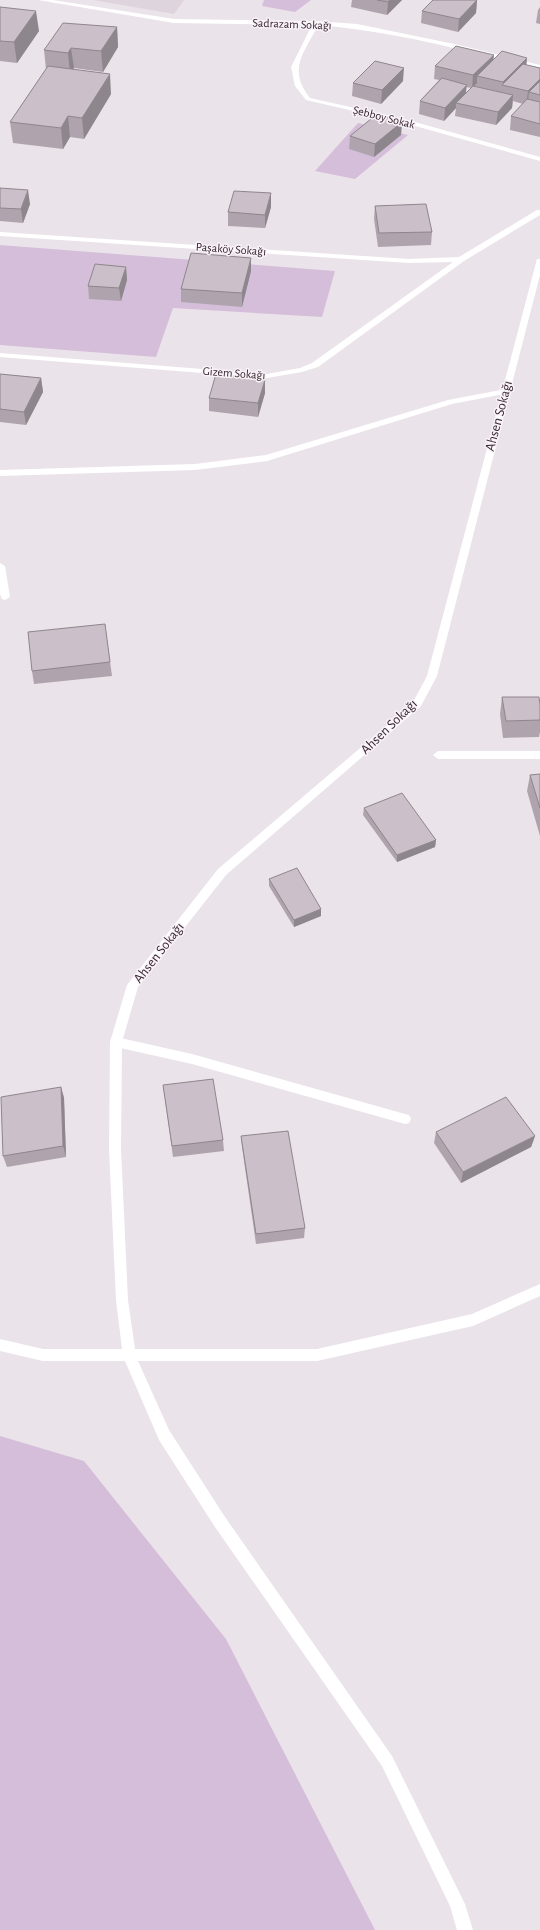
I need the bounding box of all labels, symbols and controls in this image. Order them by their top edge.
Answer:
street label: Sadrazam Sokağı [252,17,332,31]
street label: Şebboy Sokak [351,103,417,132]
street label: Paşaköy Sokağı [195,241,267,258]
street label: Gizem Sokağı [202,365,266,381]
street label: Ahsen Sokağı [483,379,515,453]
street label: Ahsen Sokağı [358,697,420,757]
street label: Ahsen Sokağı [131,920,187,986]

